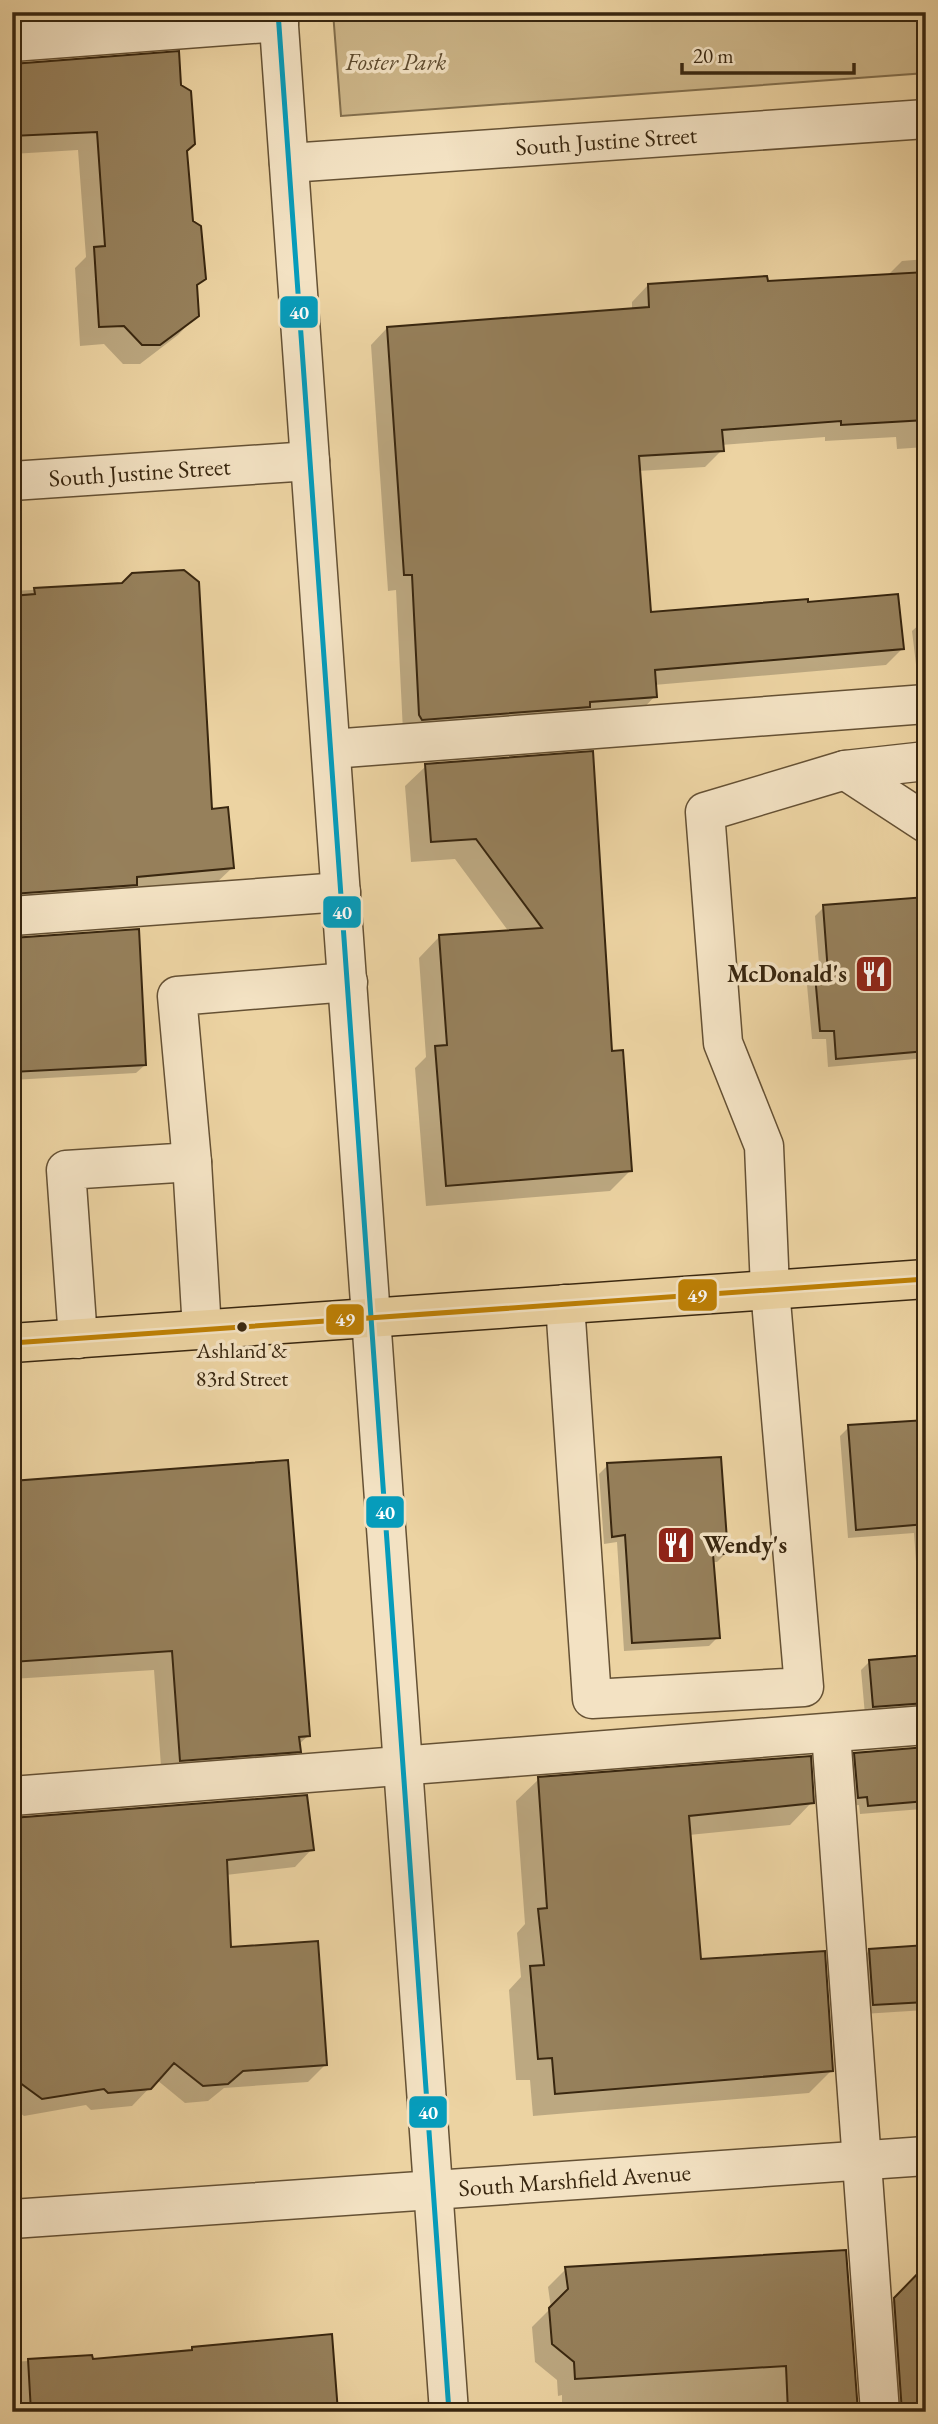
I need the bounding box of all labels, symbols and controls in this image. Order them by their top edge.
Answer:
scale bar [682,32,854,76]
text: 20 m [693,42,734,69]
park label: Foster Park [345,46,447,77]
street label: South Justine Street [514,119,699,162]
line badge: 40 [279,295,319,329]
text: 40 [289,300,309,325]
street label: South Justine Street [48,450,232,493]
line badge: 40 [322,895,362,929]
text: 40 [332,900,352,925]
restaurant icon: McDonald's [853,953,895,995]
place label: McDonald's [727,958,847,989]
line badge: 49 [677,1278,718,1312]
text: 49 [687,1283,707,1308]
line badge: 49 [325,1303,365,1336]
text: 49 [335,1307,355,1332]
marker: Ashland & 83rd Street [235,1320,249,1334]
place label: Ashland & 83rd Street [195,1336,288,1393]
line badge: 40 [365,1495,405,1529]
text: 40 [375,1500,395,1525]
restaurant icon: Wendy's [655,1524,697,1566]
place label: Wendy's [703,1529,787,1561]
line badge: 40 [408,2095,448,2129]
text: 40 [418,2100,438,2125]
street label: South Marshfield Avenue [457,2156,692,2203]

